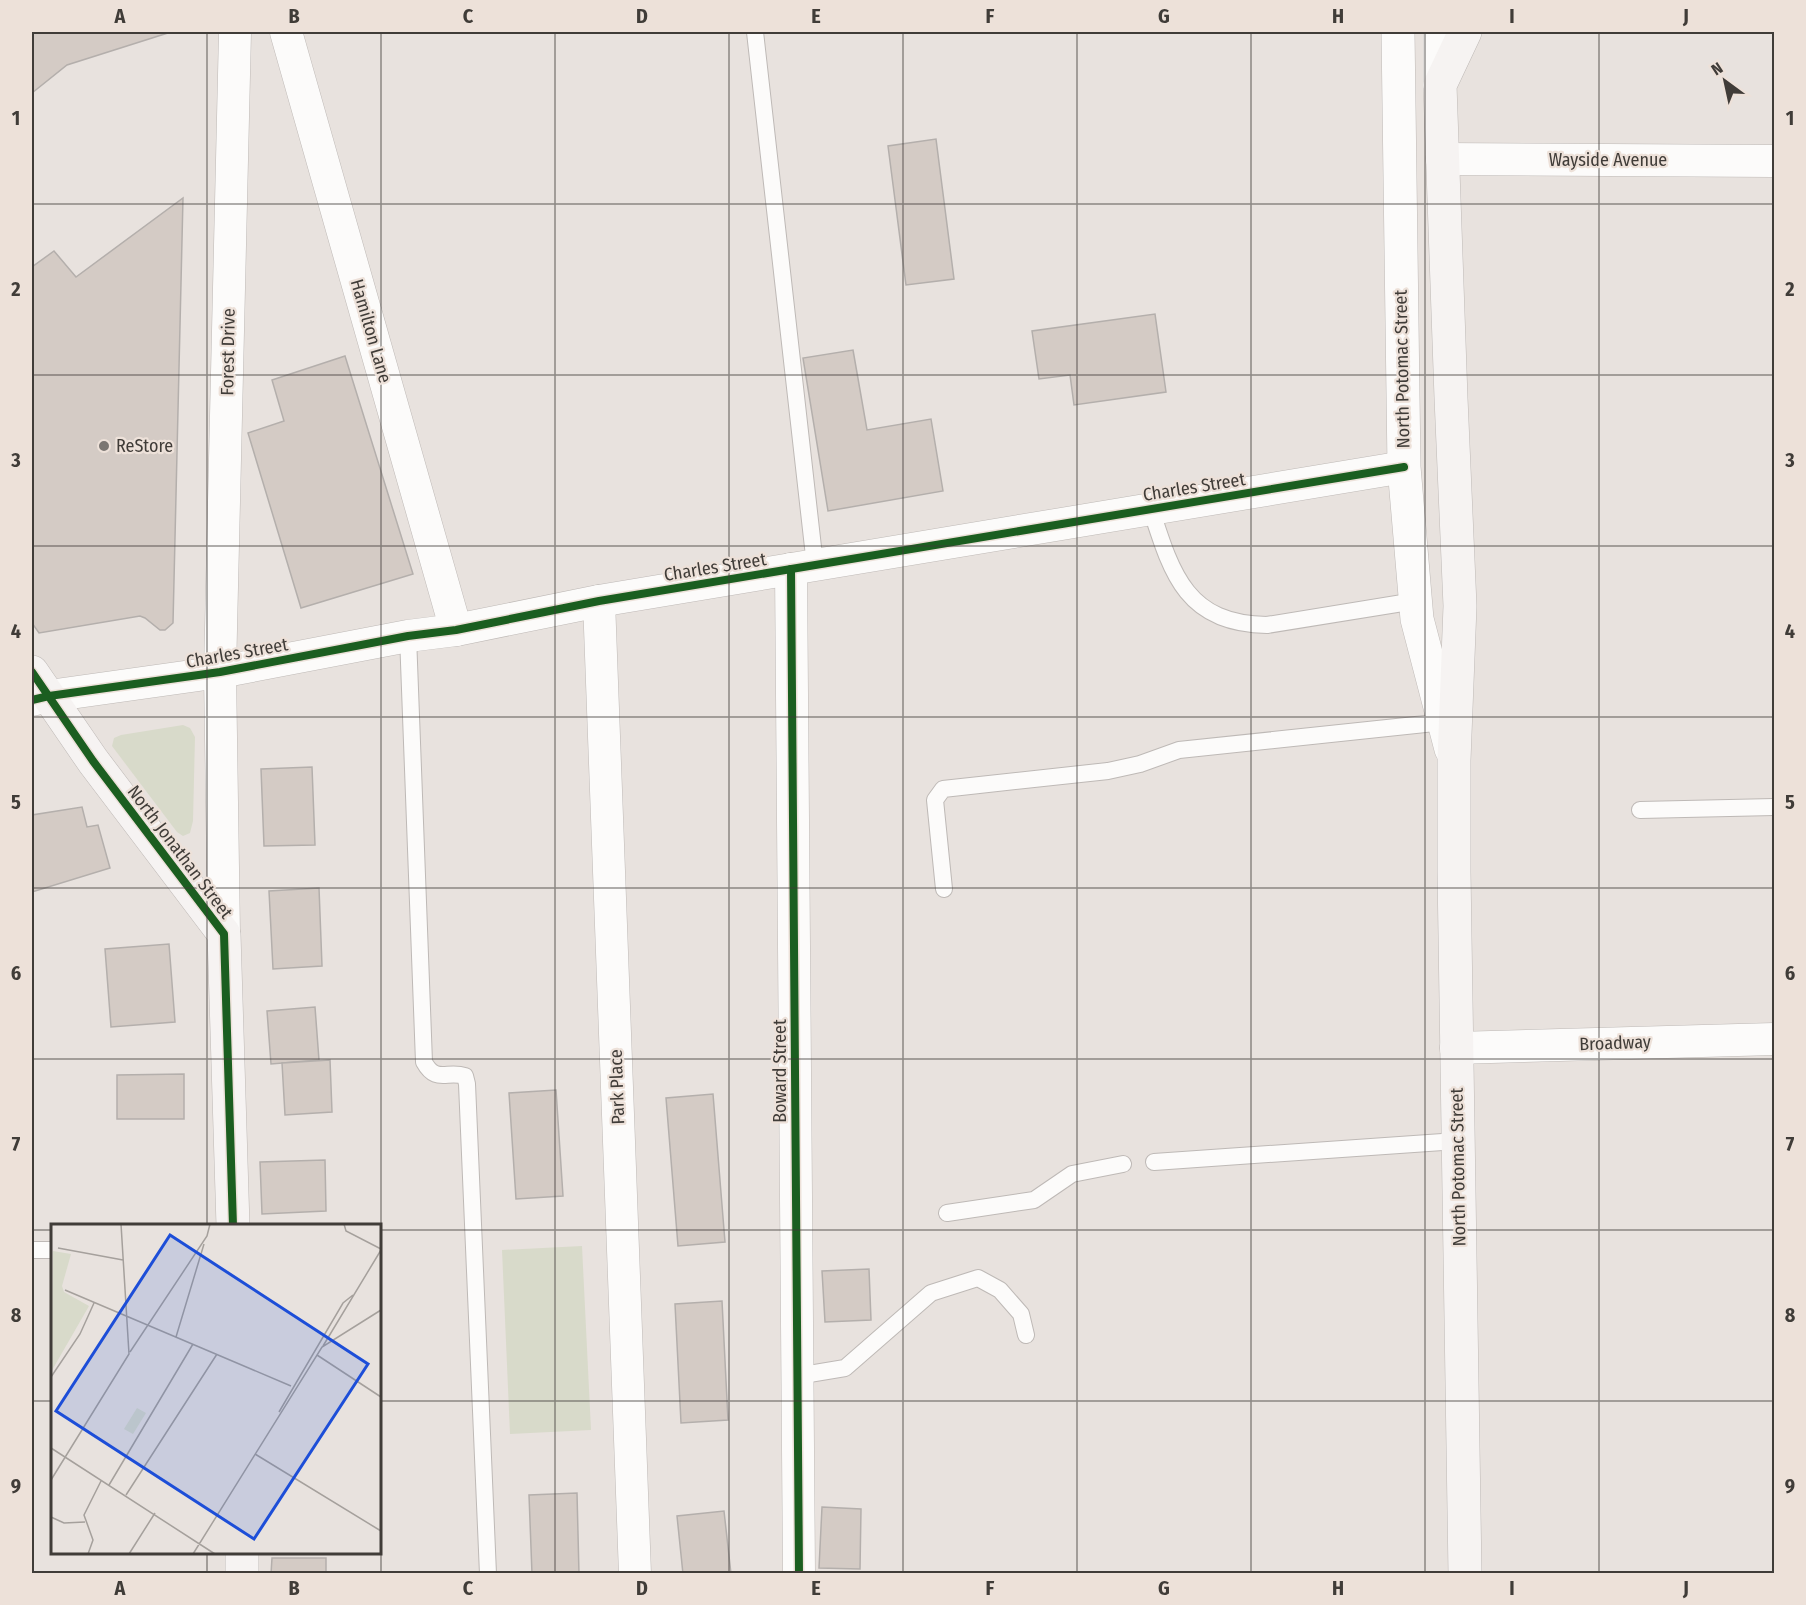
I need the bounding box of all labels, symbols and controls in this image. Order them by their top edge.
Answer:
text: A [114,4,127,28]
text: B [288,4,300,28]
text: C [463,4,474,28]
text: D [636,4,648,28]
text: E [811,4,821,28]
text: F [986,4,995,28]
text: G [1158,4,1170,28]
text: H [1332,4,1344,28]
text: I [1509,4,1515,28]
text: J [1682,4,1689,28]
north arrow [1695,51,1755,111]
text: N [1708,58,1726,79]
text: 1 [12,106,20,130]
text: 1 [1786,106,1794,130]
street label: Wayside Avenue [1549,149,1667,171]
text: 2 [10,277,21,301]
street label: Hamilton Lane [346,277,396,385]
text: 2 [1784,277,1795,301]
street label: North Potomac Street [1390,289,1414,448]
street label: Forest Drive [216,308,240,396]
place label: ReStore [116,435,173,457]
marker: ReStore [97,439,111,453]
text: 3 [10,448,21,472]
text: 3 [1784,448,1795,472]
street label: Charles Street [1141,468,1247,506]
street label: Charles Street [662,548,768,586]
text: 4 [11,619,21,643]
text: 4 [1785,619,1795,643]
street label: Charles Street [184,633,290,673]
street label: North Jonathan Street [123,781,237,923]
text: 5 [11,790,21,814]
text: 5 [1785,790,1795,814]
text: 6 [11,961,21,985]
text: 6 [1785,961,1795,985]
street label: Boward Street [769,1019,791,1123]
street label: Broadway [1579,1031,1651,1055]
street label: Park Place [605,1049,629,1125]
street label: North Potomac Street [1446,1087,1470,1246]
text: 7 [12,1132,21,1156]
text: 7 [1786,1132,1795,1156]
inset map [51,1224,381,1554]
text: 8 [11,1303,22,1327]
text: 8 [1785,1303,1796,1327]
text: 9 [11,1474,21,1498]
text: 9 [1785,1474,1795,1498]
text: A [114,1576,127,1600]
text: B [288,1576,300,1600]
text: C [463,1576,474,1600]
text: D [636,1576,648,1600]
text: E [811,1576,821,1600]
text: F [986,1576,995,1600]
text: G [1158,1576,1170,1600]
text: H [1332,1576,1344,1600]
text: I [1509,1576,1515,1600]
text: J [1682,1576,1689,1600]

